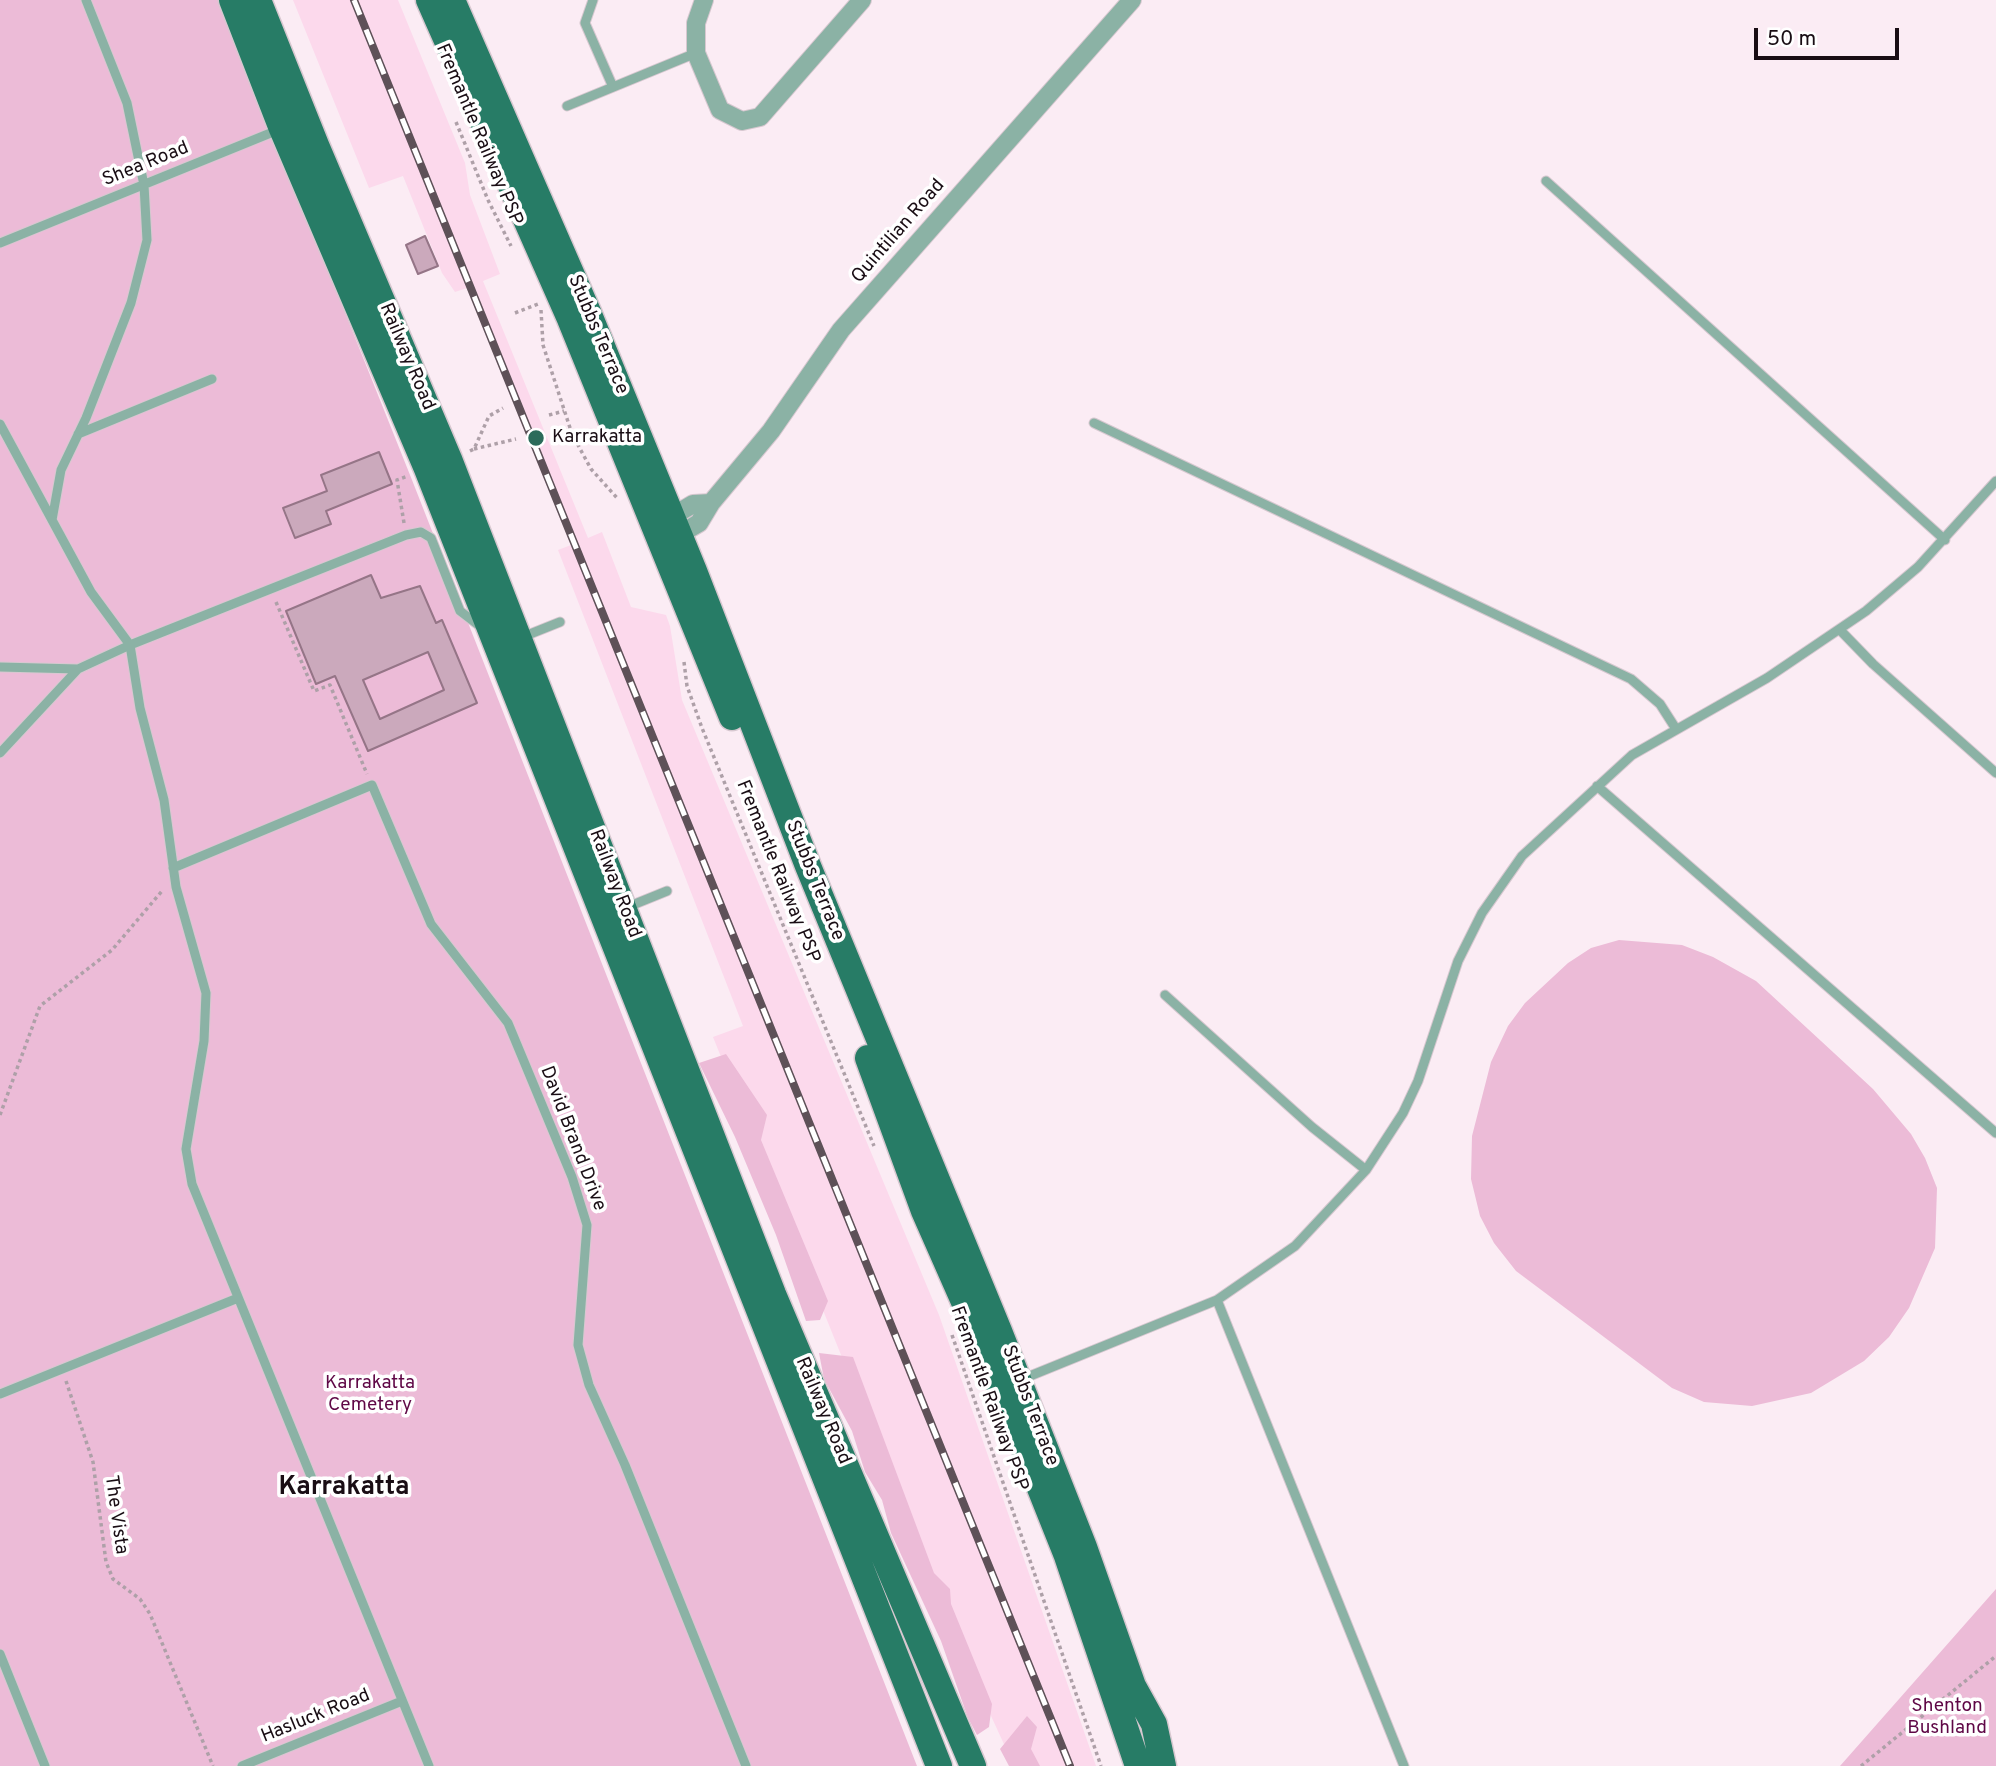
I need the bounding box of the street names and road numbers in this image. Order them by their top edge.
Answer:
street label: Fremantle Railway PSP [429,41,527,229]
street label: Shea Road [100,137,192,193]
street label: Quintilian Road [848,175,950,289]
street label: Stubbs Terrace [562,272,632,398]
street label: Railway Road [373,300,439,414]
street label: Fremantle Railway PSP [730,777,824,967]
street label: Stubbs Terrace [780,818,848,944]
street label: Railway Road [583,827,645,941]
street label: David Brand Drive [534,1063,610,1215]
street label: Fremantle Railway PSP [944,1304,1032,1494]
street label: Stubbs Terrace [996,1342,1062,1470]
street label: Railway Road [789,1354,855,1468]
street label: The Vista [98,1474,132,1556]
street label: Hasluck Road [258,1685,374,1749]

